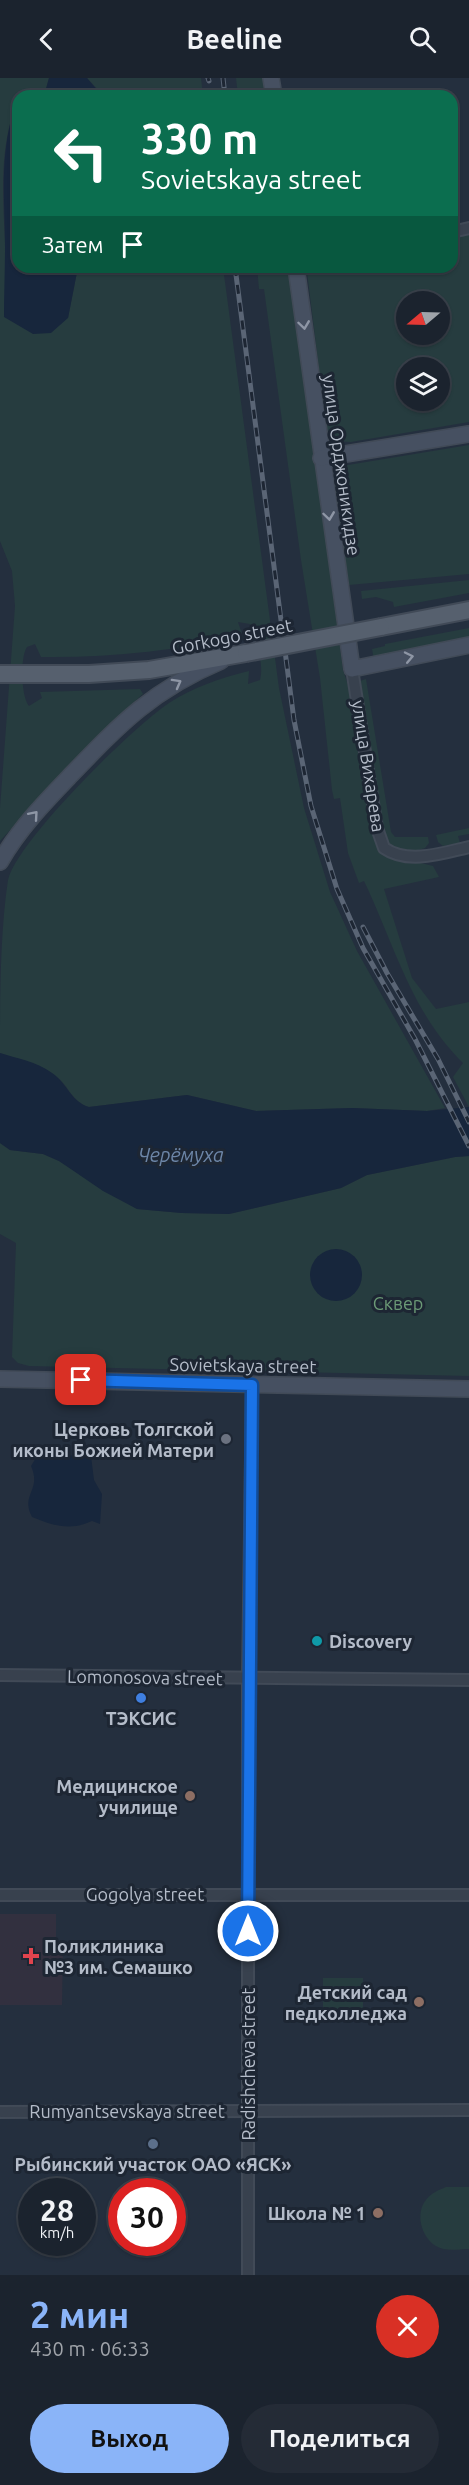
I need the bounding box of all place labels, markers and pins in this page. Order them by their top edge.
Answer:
pin [55,1354,106,1405]
place label: Церковь Толгской иконы Божией Матери [12,1419,214,1460]
marker: Церковь Толгской иконы Божией Матери [219,1432,233,1446]
place label: Discovery [329,1631,412,1651]
marker: Discovery [310,1634,324,1648]
marker: ТЭКСИС [134,1691,148,1705]
place label: ТЭКСИС [106,1708,177,1728]
place label: Медицинское училище [56,1776,178,1817]
marker: Медицинское училище [183,1789,197,1803]
place label: Поликлиника №3 им. Семашко [44,1936,193,1977]
marker: Поликлиника №3 им. Семашко [22,1947,40,1965]
place label: Детский сад педколледжа [285,1982,407,2023]
marker: Детский сад педколледжа [412,1995,426,2009]
marker: Рыбинский участок ОАО «ЯСК» [146,2137,160,2151]
place label: Рыбинский участок ОАО «ЯСК» [15,2154,291,2174]
place label: Школа № 1 [268,2203,366,2223]
marker: Школа № 1 [371,2206,385,2220]

